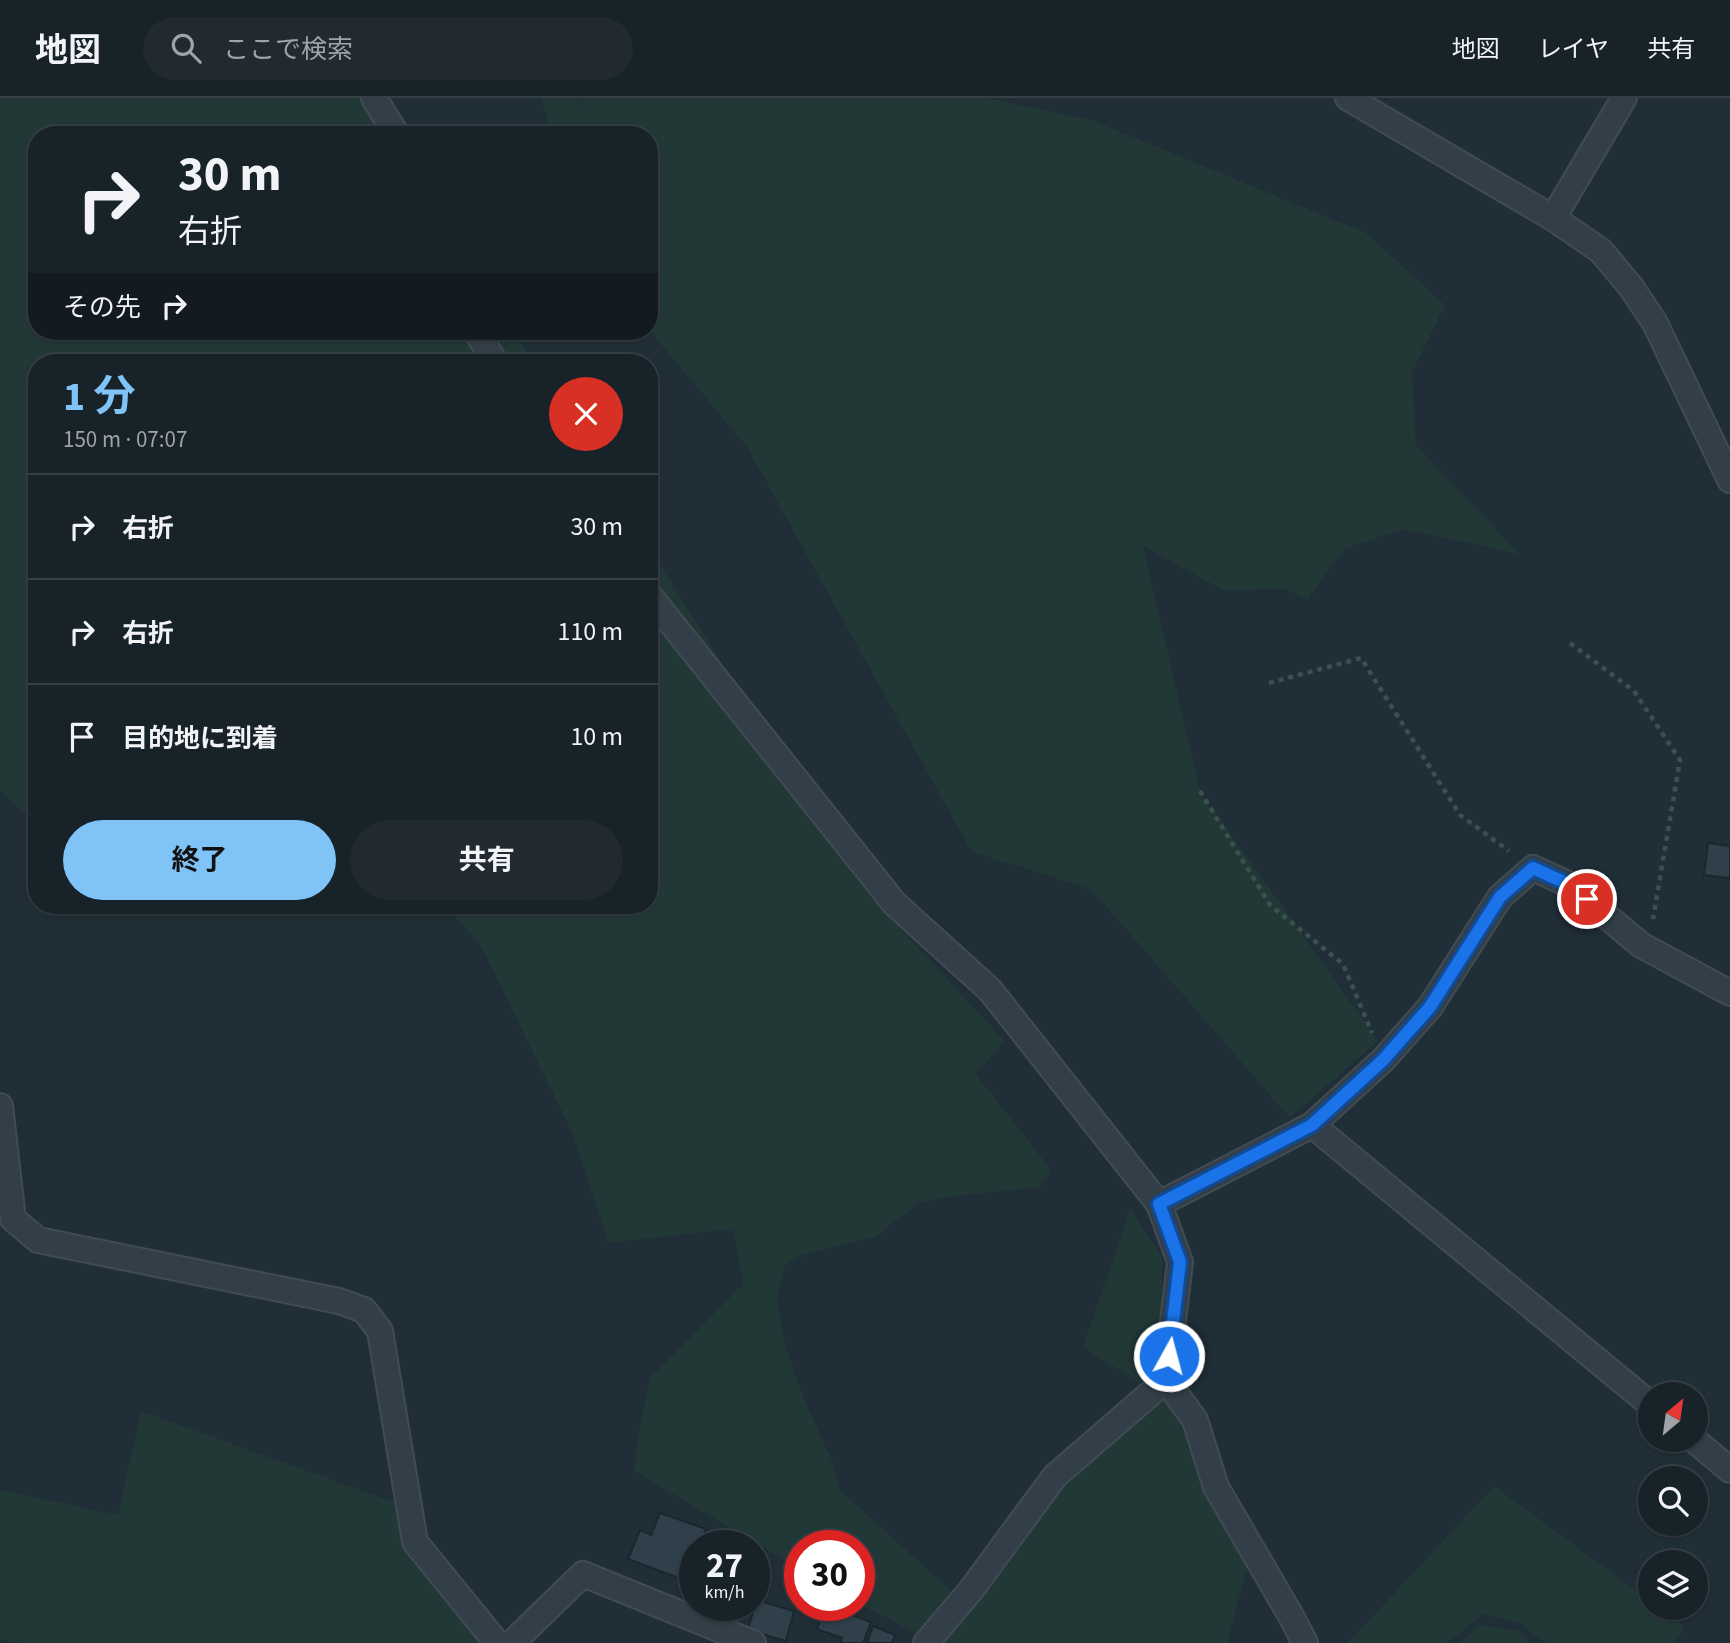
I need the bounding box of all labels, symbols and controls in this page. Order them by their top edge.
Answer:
search box [143,17,633,80]
text: 地図 [35,27,101,74]
icon: search [167,29,205,67]
text: ここで検索 [223,31,353,68]
text: 地図 [1452,32,1500,67]
text: レイヤ [1538,32,1609,67]
text: 共有 [1647,32,1695,67]
text: 30 m [178,140,282,210]
icon: right [63,154,154,245]
text: 右折 [178,209,242,255]
icon: right [155,287,193,325]
text: その先 [63,289,141,326]
text: 1 分 [63,367,136,427]
button: close [549,377,623,451]
text: 150 m · 07:07 [63,423,187,456]
icon: right [63,508,101,546]
text: 30 m [570,508,623,545]
text: 右折 [122,510,174,547]
icon: right [63,613,101,651]
text: 110 m [557,613,623,650]
text: 右折 [122,615,174,652]
icon: arrive [63,718,101,756]
text: 10 m [570,718,623,755]
text: 目的地に到着 [122,720,278,757]
button: 終了 [63,820,336,900]
button: 共有 [350,820,623,900]
pin [1557,869,1617,929]
icon: arrive [1568,880,1606,918]
position arrow [1132,1319,1206,1393]
north arrow [1638,1382,1708,1452]
map controls [1638,1382,1708,1620]
button: search [1638,1466,1708,1536]
speed limit sign: 30 [784,1530,875,1621]
text: 27 [706,1541,743,1591]
button: layers [1638,1550,1708,1620]
text: km/h [705,1580,744,1605]

